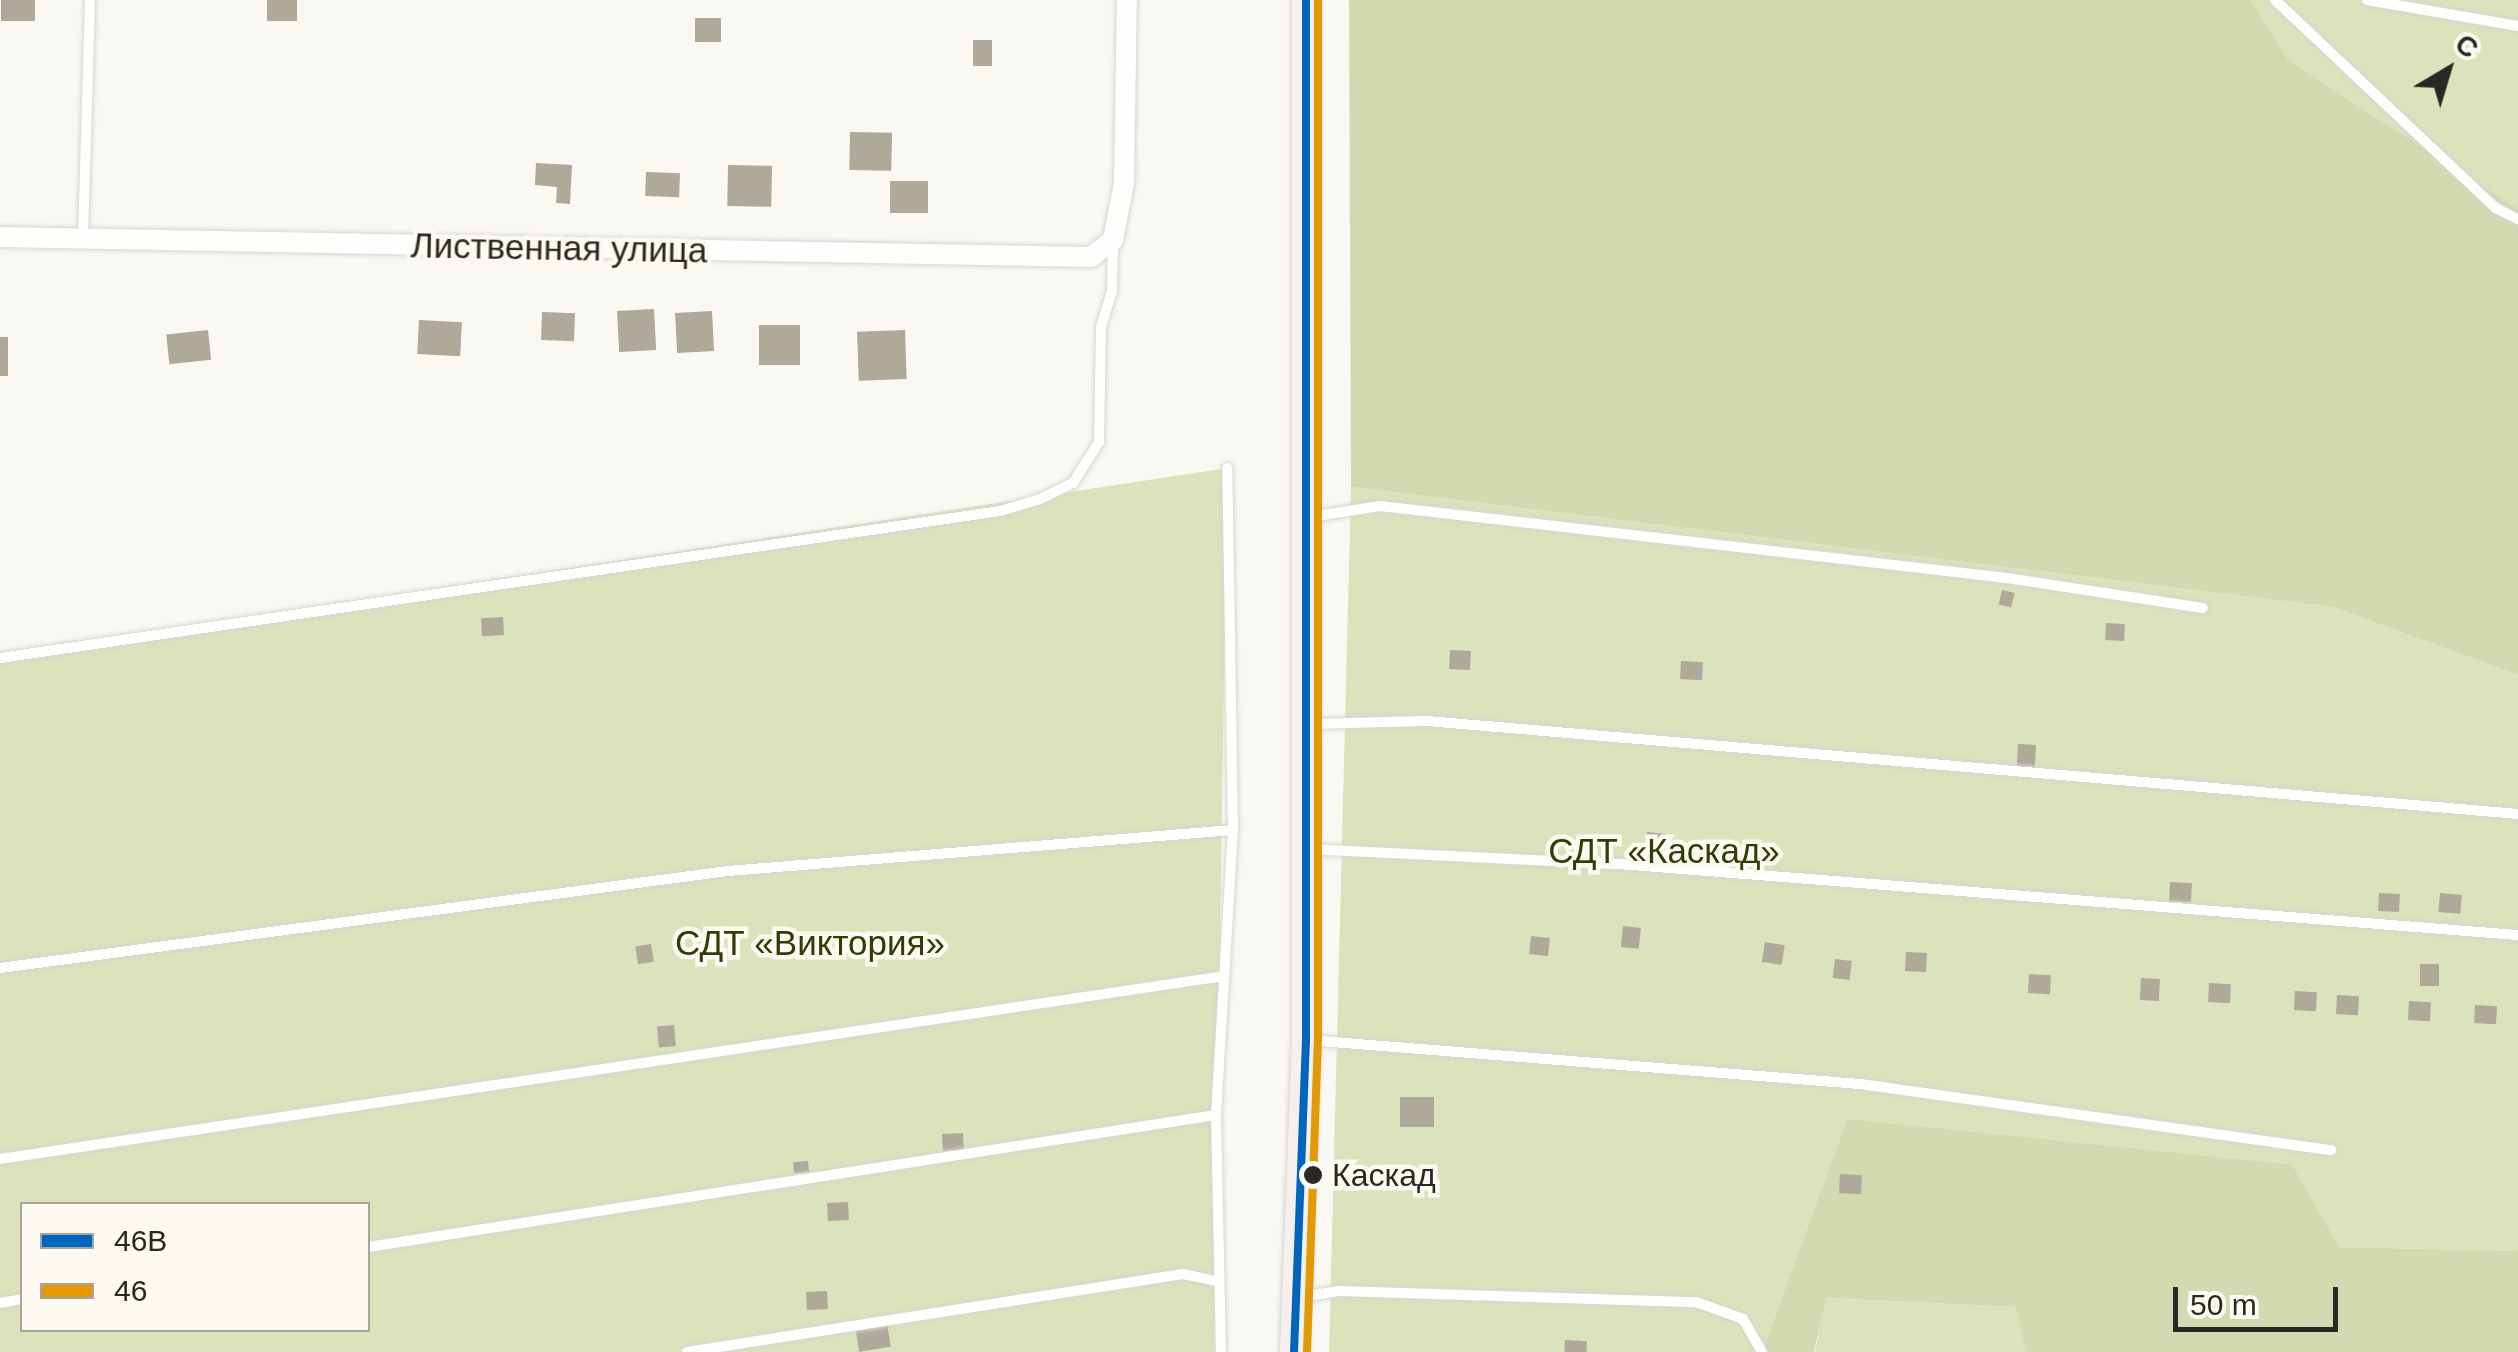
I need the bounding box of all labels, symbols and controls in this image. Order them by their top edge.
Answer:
north arrow [2398,20,2498,120]
text: С [2449,28,2484,64]
street label: Лиственная улица [410,224,708,272]
park label: СДТ «Каскад» [1548,830,1780,872]
park label: СДТ «Виктория» [675,922,945,964]
place label: Каскад [1332,1156,1436,1194]
marker: Каскад [1303,1165,1323,1185]
legend [20,1202,370,1332]
text: 46В [114,1224,167,1257]
scale bar [2178,1267,2343,1329]
text: 46 [114,1274,147,1307]
text: 50 m [2190,1288,2257,1321]

